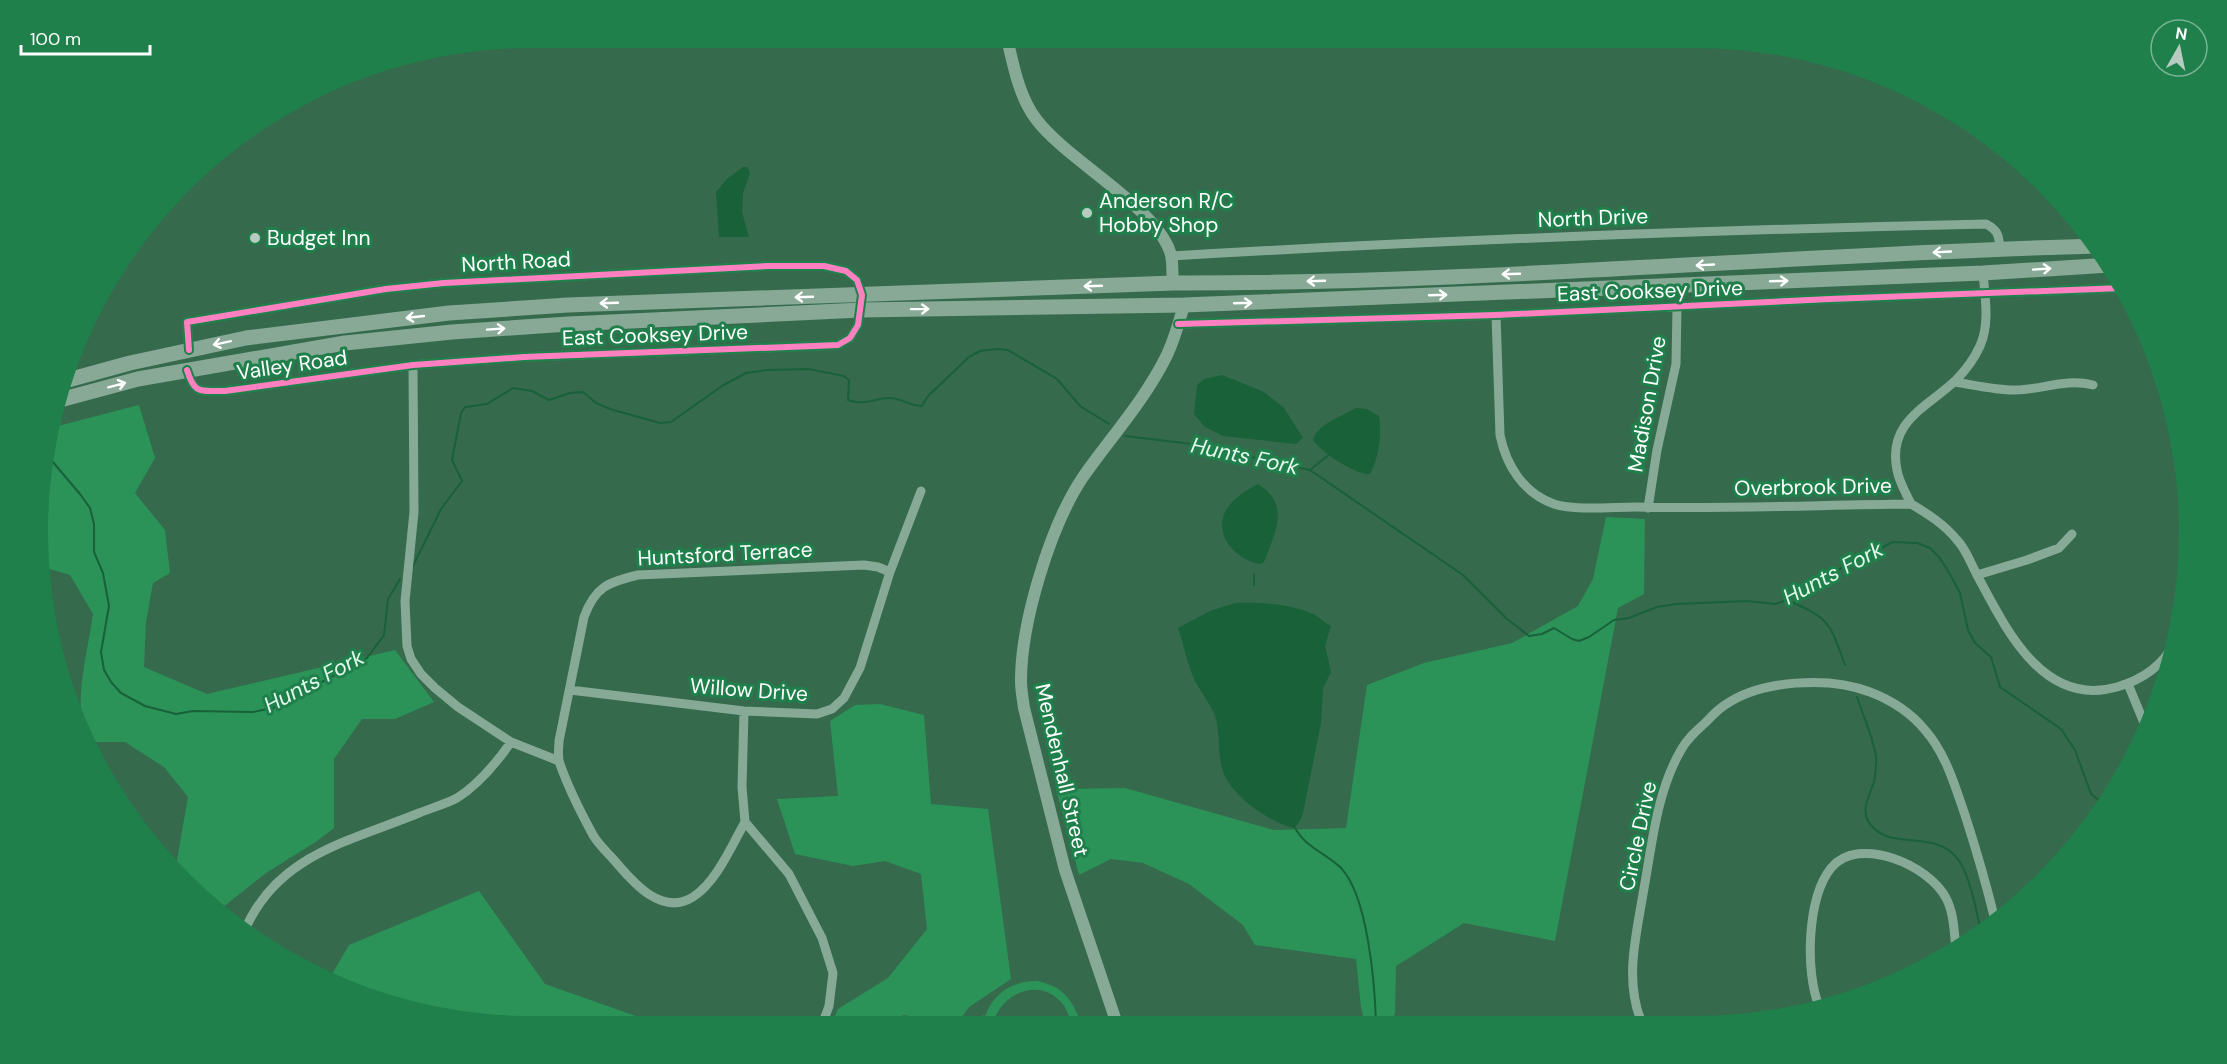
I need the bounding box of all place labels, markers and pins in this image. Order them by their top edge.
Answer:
place label: Anderson R/C Hobby Shop [1099,187,1234,239]
marker: Anderson R/C Hobby Shop [1080,206,1094,220]
place label: Budget Inn [267,224,371,252]
marker: Budget Inn [248,231,262,245]

